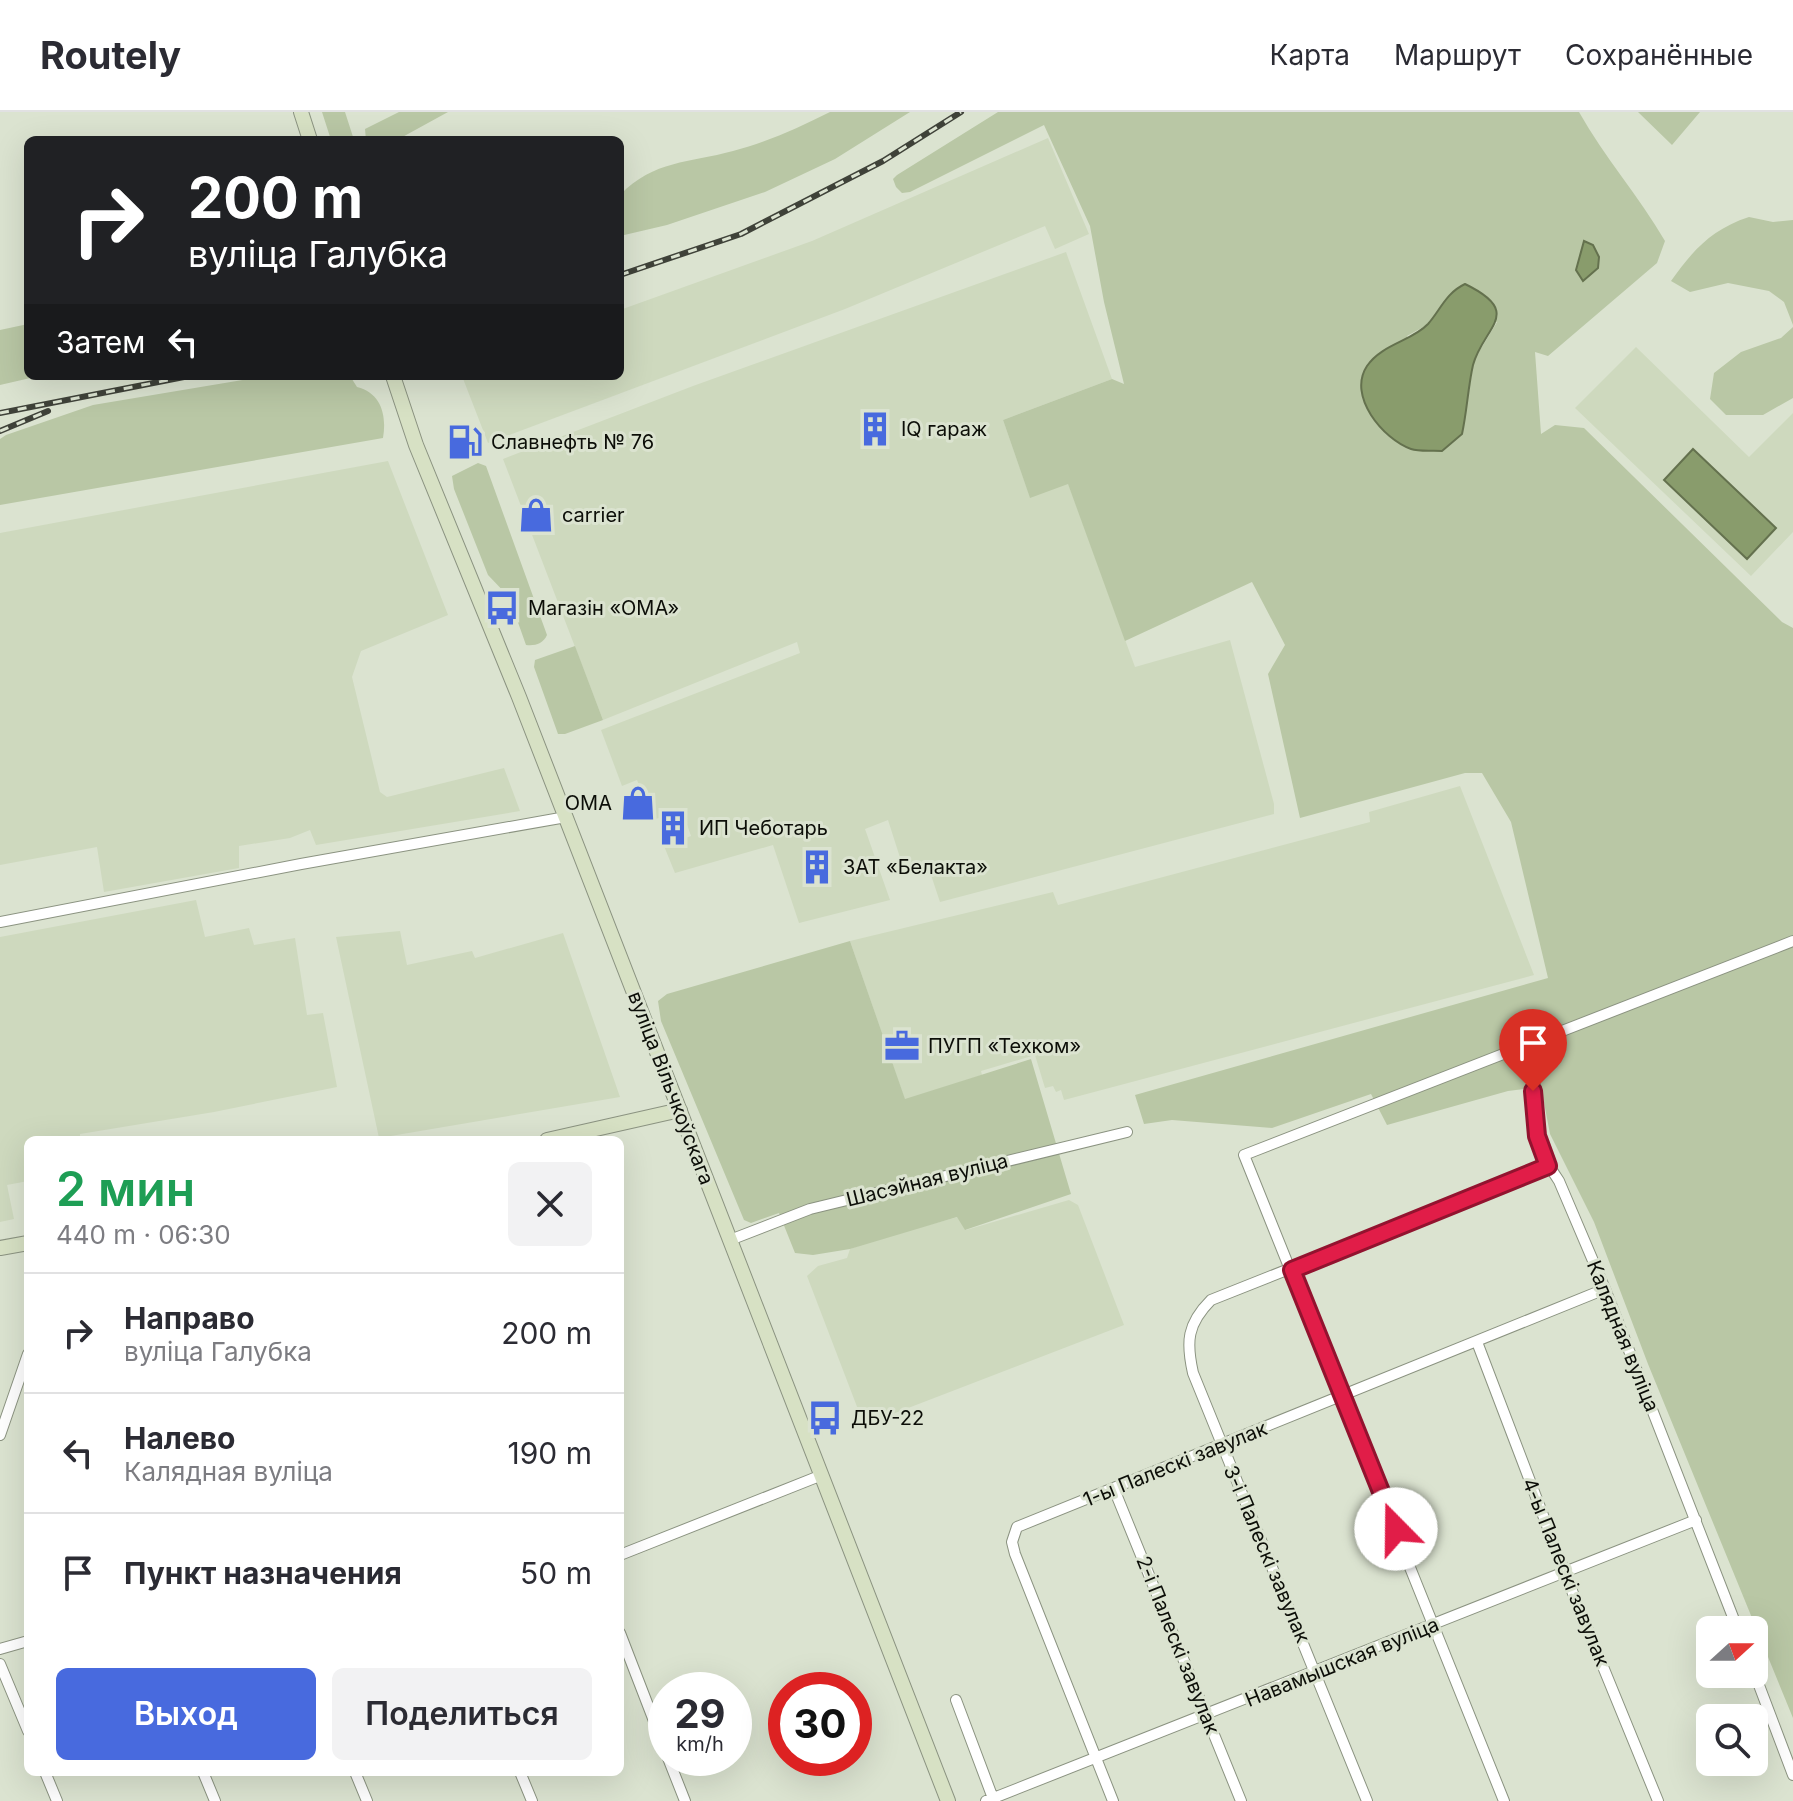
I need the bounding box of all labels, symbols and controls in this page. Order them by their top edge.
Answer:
text: Routely [40,32,181,78]
text: Карта [1270,38,1350,72]
text: Маршрут [1394,38,1521,72]
text: Сохранённые [1565,38,1753,72]
text: 200 m [188,164,363,232]
icon: right [56,168,160,272]
text: вуліца Галубка [188,232,448,276]
icon: left [161,320,205,364]
text: Затем [56,324,145,360]
building icon: IQ гараж [856,410,894,448]
place label: IQ гараж [901,417,987,441]
fuel station icon: Славнефть № 76 [446,423,484,461]
place label: Славнефть № 76 [491,430,654,454]
shop icon: carrier [517,496,555,534]
place label: carrier [562,503,625,527]
bus stop icon: Магазін «ОМА» [483,589,521,627]
place label: Магазін «ОМА» [528,596,679,620]
shop icon: ОМА [619,784,657,822]
place label: ОМА [565,791,612,815]
building icon: ИП Чеботарь [654,809,692,847]
place label: ИП Чеботарь [699,816,828,840]
building icon: ЗАТ «Белакта» [798,848,836,886]
place label: ЗАТ «Белакта» [843,855,988,879]
street label: вуліца Вільчкоўскага [623,988,719,1188]
pin [1499,1009,1567,1091]
icon: arrive [1511,1021,1555,1065]
office icon: ПУГП «Техком» [883,1027,921,1065]
place label: ПУГП «Техком» [928,1034,1081,1058]
street label: Шасэйная вуліца [844,1148,1010,1212]
text: 2 мин [56,1159,195,1218]
button: close [508,1162,592,1246]
text: 440 m · 06:30 [56,1219,231,1250]
street label: Калядная вуліца [1582,1257,1664,1415]
text: Направо [124,1300,255,1336]
icon: right [56,1311,100,1355]
text: 200 m [501,1315,592,1351]
text: вуліца Галубка [124,1336,312,1367]
bus stop icon: ДБУ-22 [806,1399,844,1437]
place label: ДБУ-22 [851,1406,924,1430]
street label: 1-ы Палескі завулак [1080,1416,1271,1512]
text: Налево [124,1420,236,1456]
icon: left [56,1431,100,1475]
text: 190 m [508,1435,592,1471]
text: Калядная вуліца [124,1456,333,1487]
street label: 3-і Палескі завулак [1219,1462,1315,1646]
street label: 4-ы Палескі завулак [1517,1474,1615,1670]
position arrow [1354,1487,1438,1571]
icon: arrive [56,1551,100,1595]
street label: 2-і Палескі завулак [1131,1552,1225,1738]
text: Пункт назначения [124,1555,402,1591]
text: 50 m [520,1555,592,1591]
street label: Навамышская вуліца [1242,1612,1442,1712]
north arrow [1696,1616,1768,1688]
map controls [1696,1616,1768,1776]
button: Выход [56,1668,316,1760]
button: Поделиться [332,1668,592,1760]
speed limit sign: 30 [768,1672,872,1776]
text: 29 [674,1689,726,1738]
button: search [1696,1704,1768,1776]
text: km/h [676,1732,724,1756]

